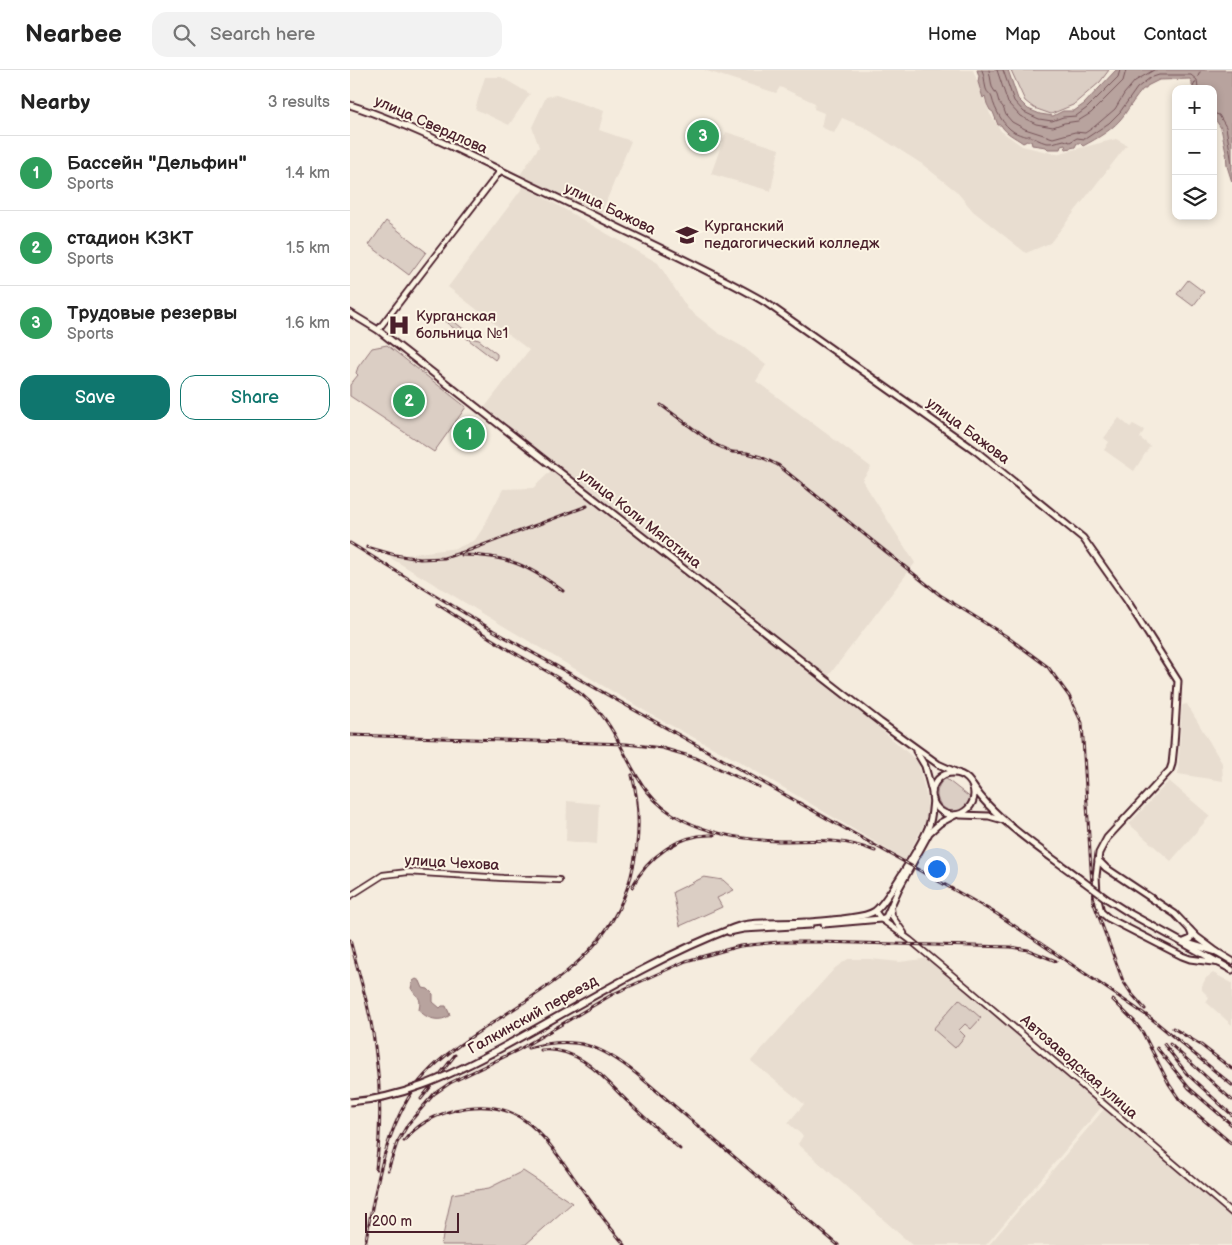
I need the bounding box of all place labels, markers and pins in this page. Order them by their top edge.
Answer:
pin: 3 [687,117,719,155]
place label: Курганский педагогический колледж [704,217,880,253]
school or university icon: Курганский педагогический колледж [674,222,700,248]
place label: Курганская больница №1 [416,307,508,343]
hospital icon: Курганская больница №1 [386,312,412,338]
pin: 2 [393,382,425,420]
pin: 1 [453,415,485,453]

